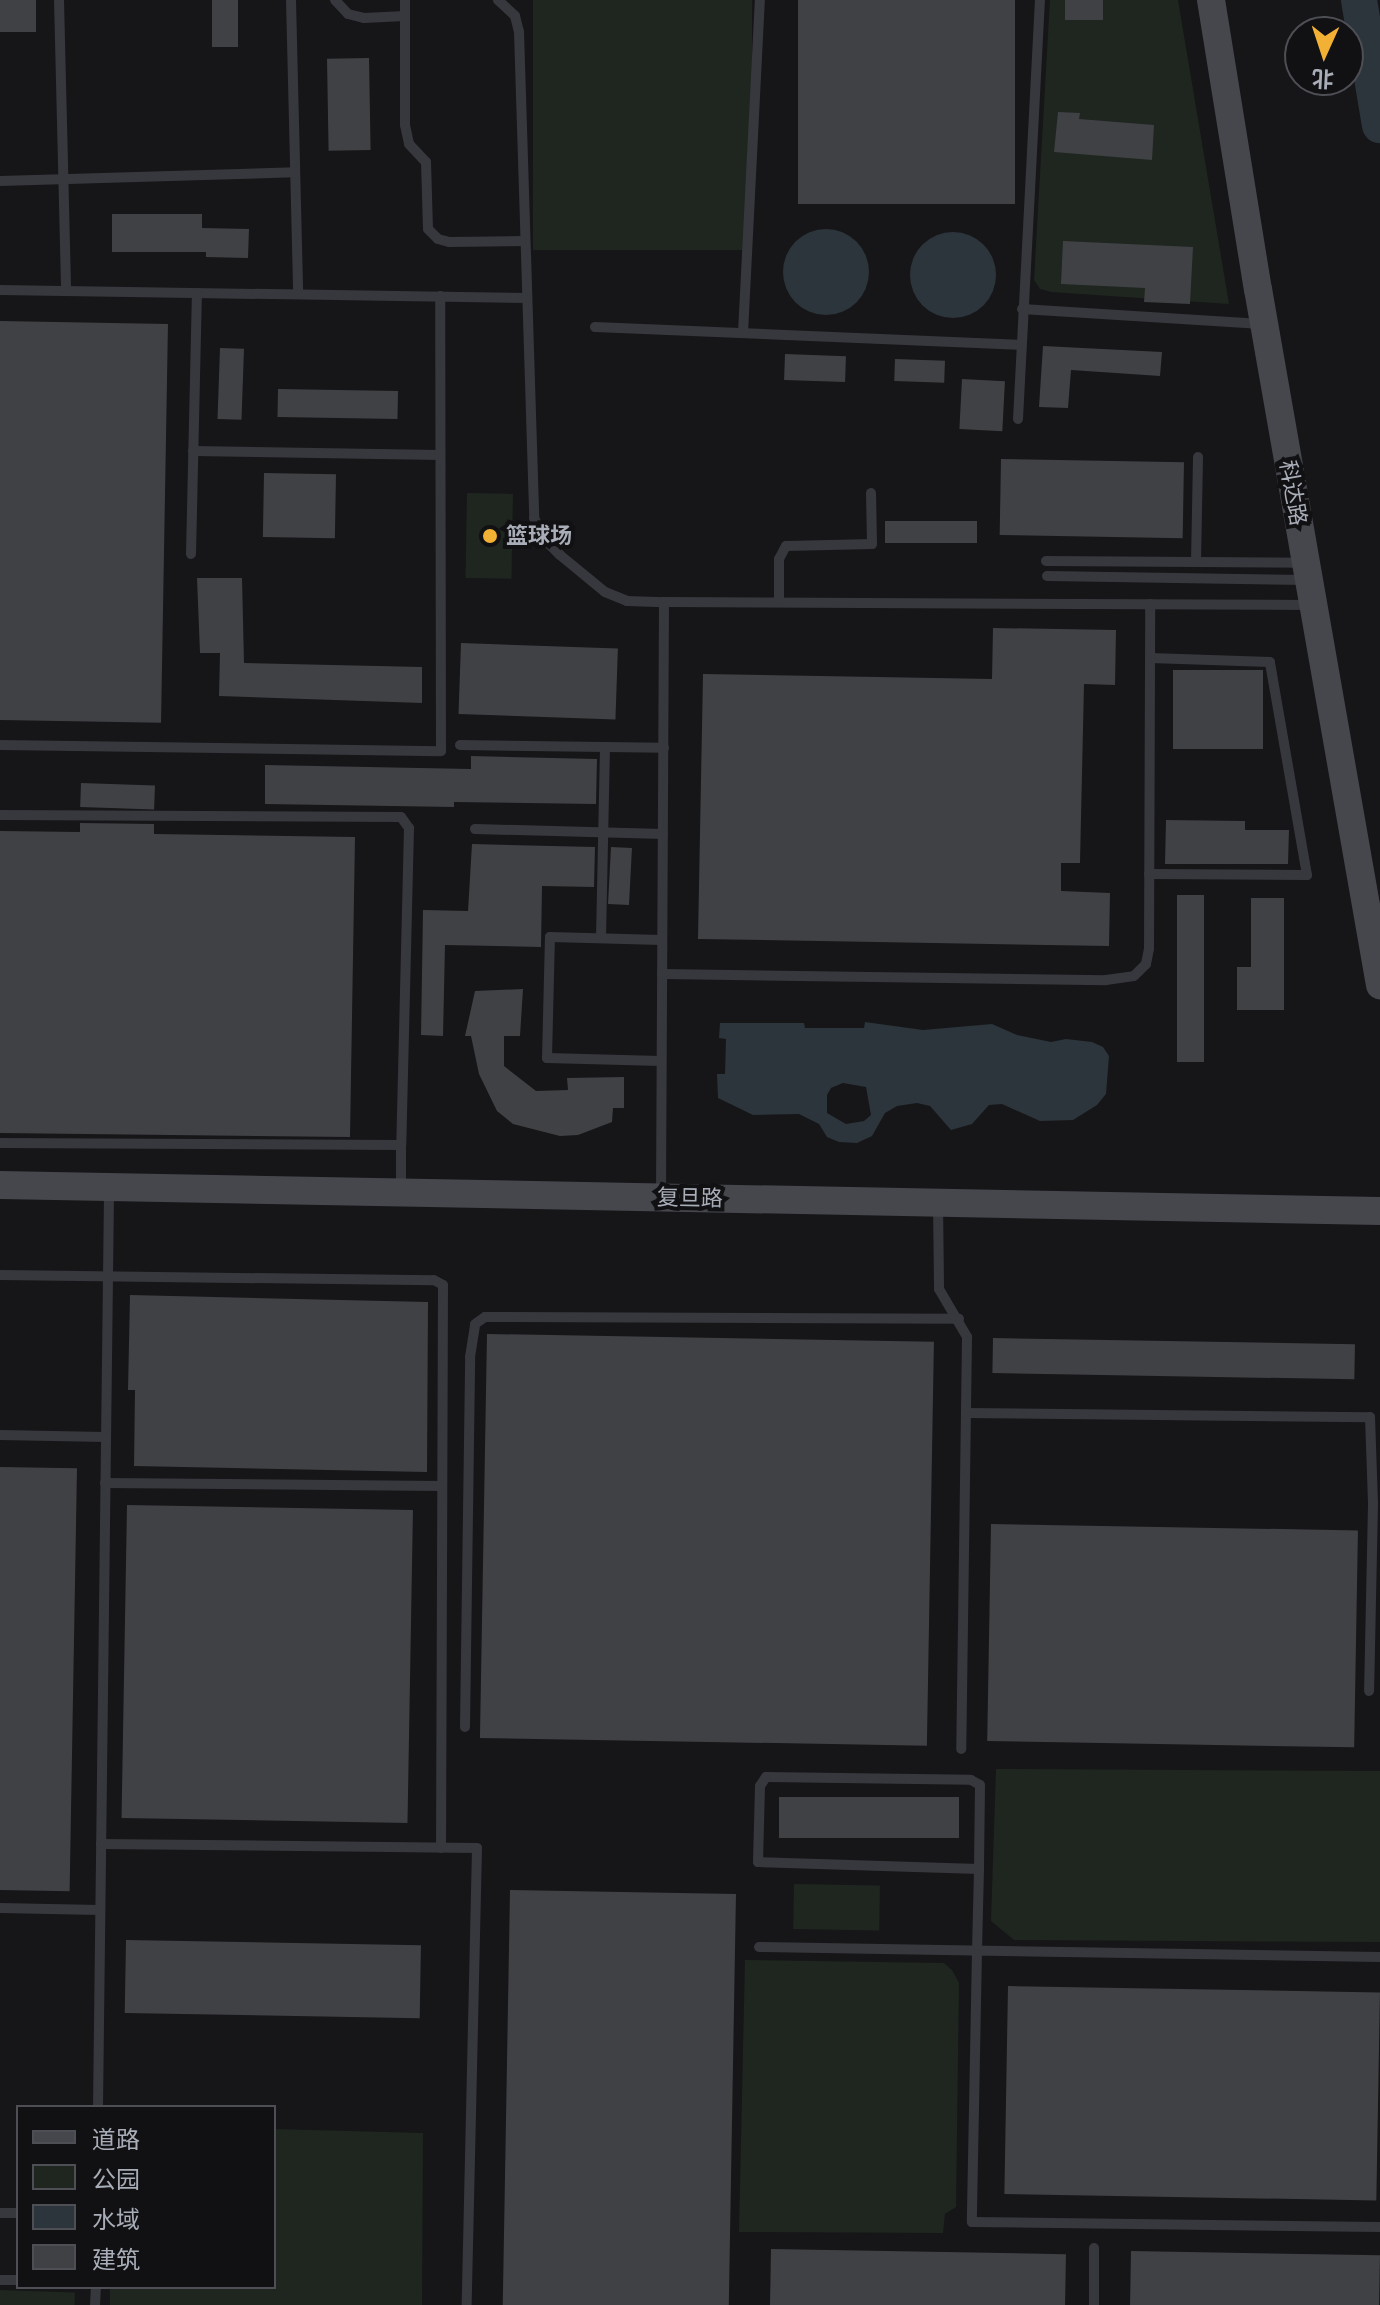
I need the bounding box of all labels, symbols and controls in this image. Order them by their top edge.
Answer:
north arrow [1284,16,1364,96]
text: 北 [1311,64,1335,93]
street label: 科达路 [1274,458,1312,528]
place label: 篮球场 [506,523,572,549]
marker: 篮球场 [481,527,499,545]
street label: 复旦路 [657,1184,723,1212]
legend [16,2105,276,2289]
text: 道路 [92,2126,140,2154]
text: 公园 [92,2166,140,2194]
text: 水域 [92,2206,140,2234]
text: 建筑 [92,2246,140,2274]

